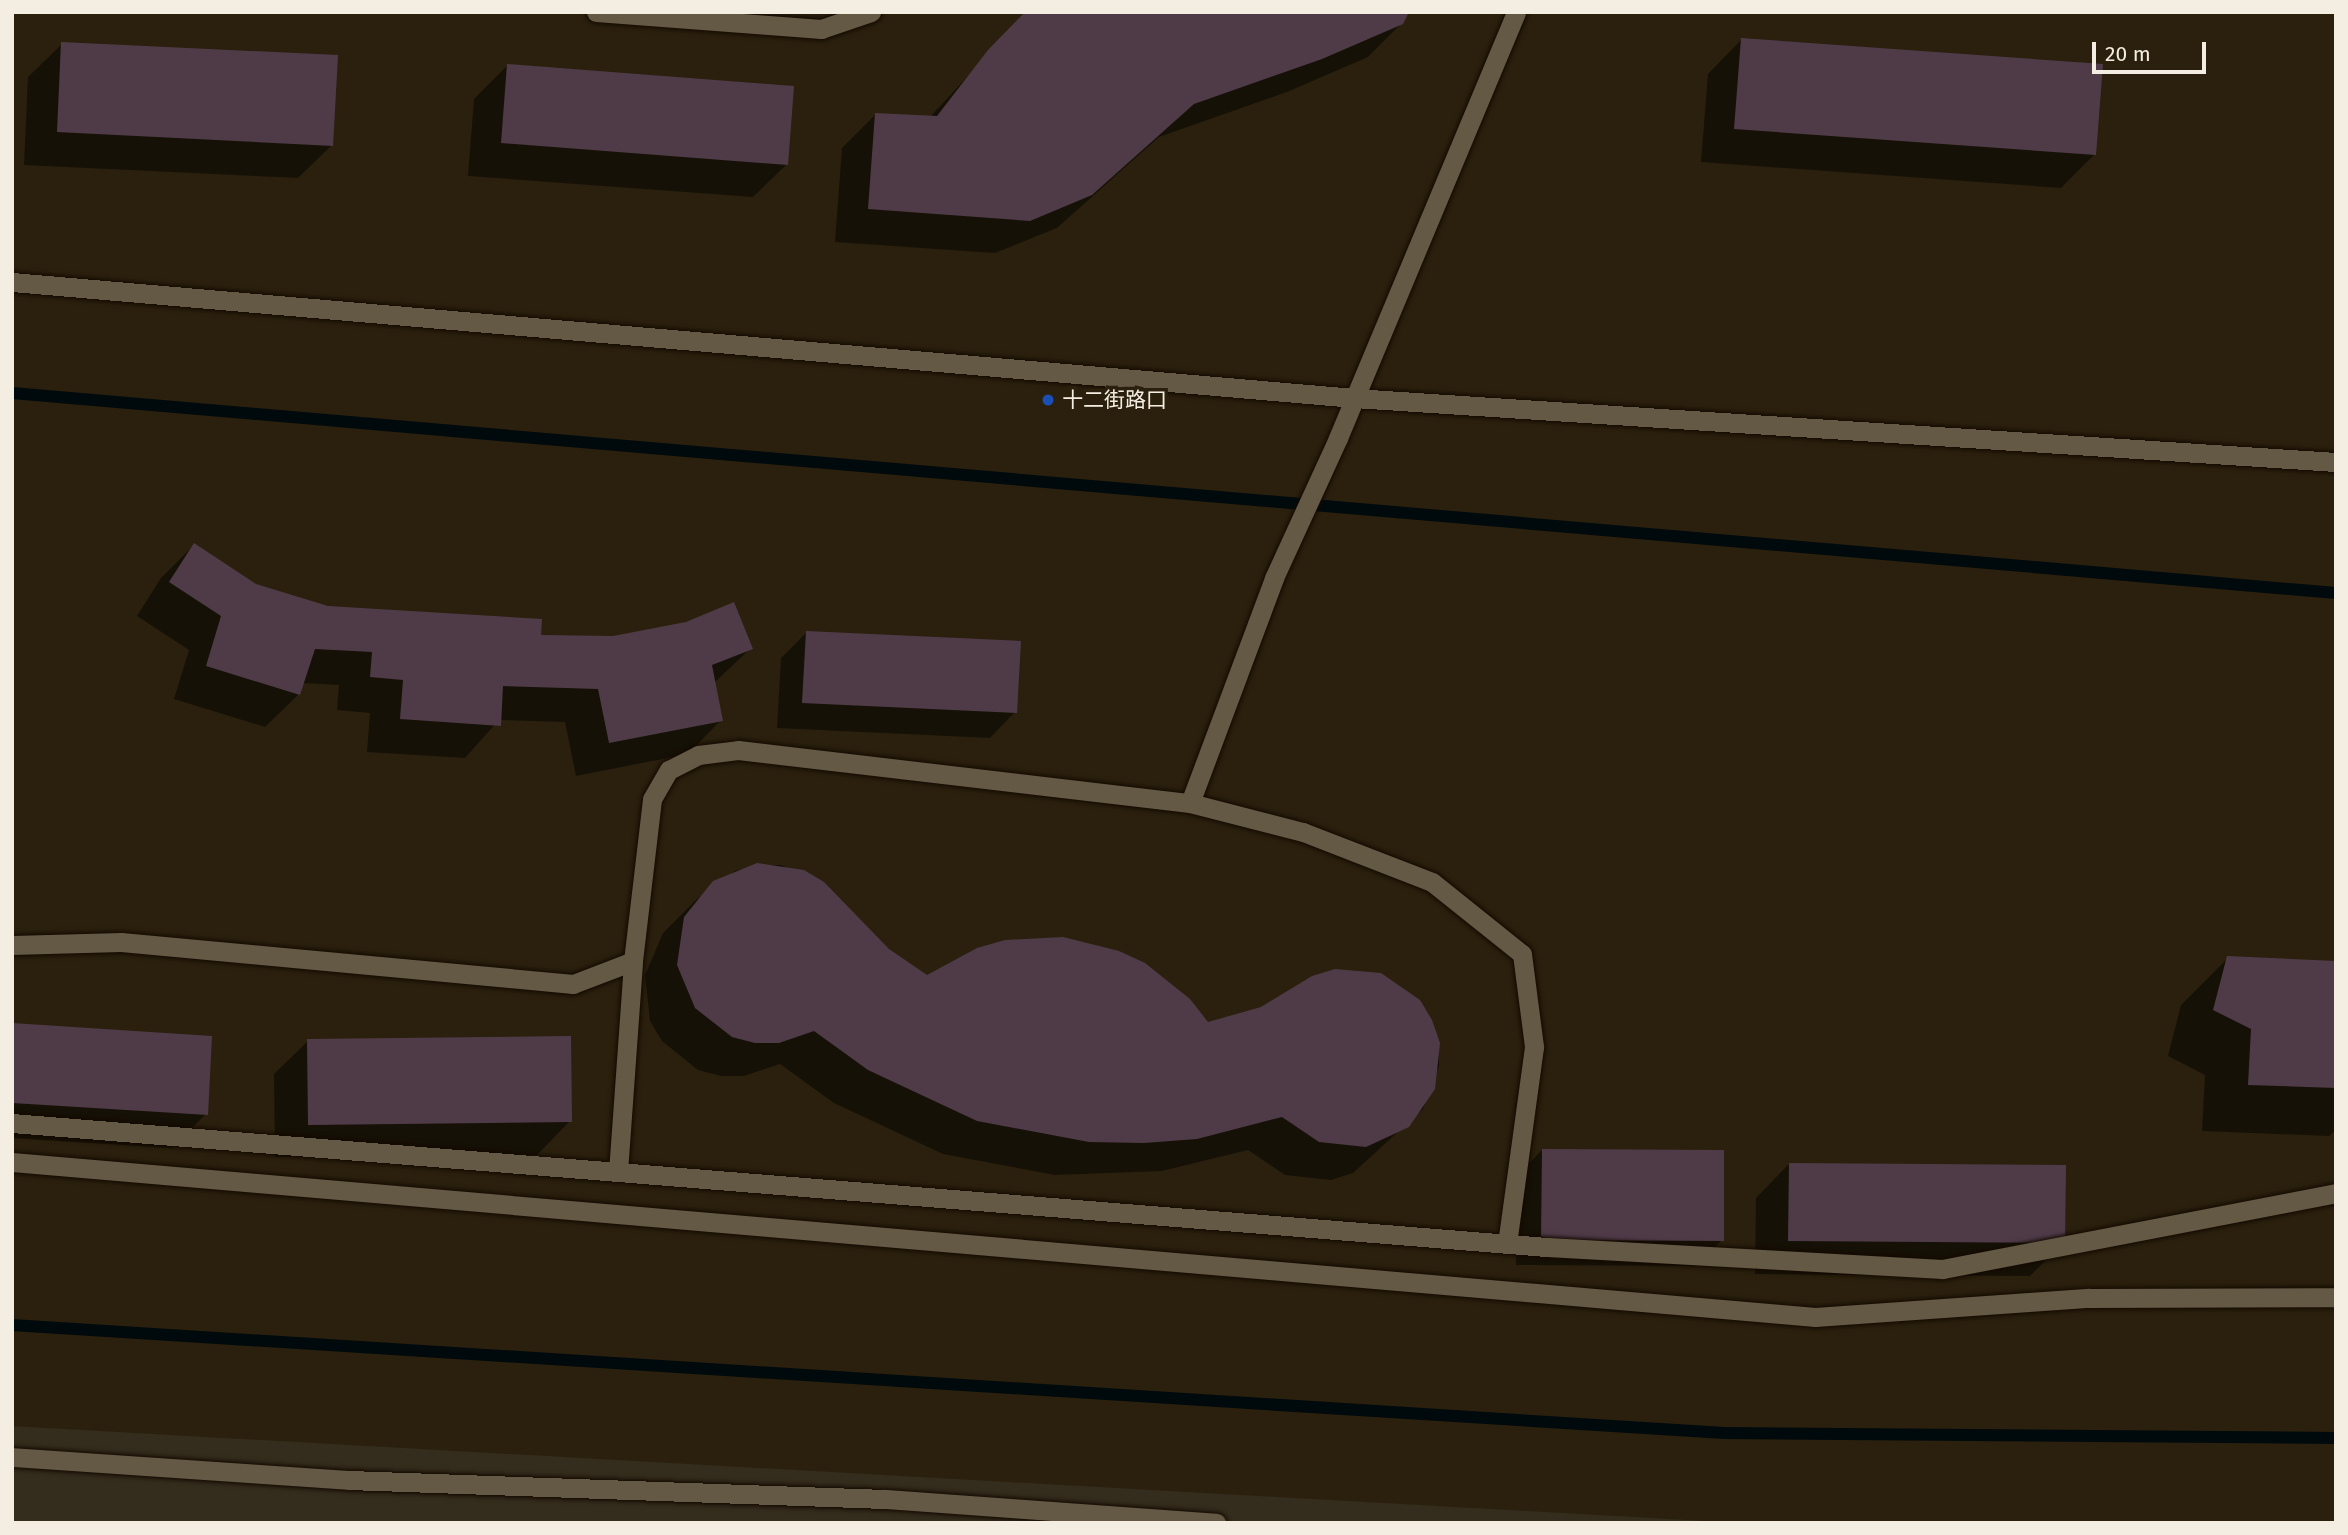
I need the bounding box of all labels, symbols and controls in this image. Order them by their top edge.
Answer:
scale bar [2096,28,2210,72]
text: 20 m [2105,41,2151,67]
place label: 十二街路口 [1062,387,1167,413]
marker: 十二街路口 [1040,392,1056,408]

